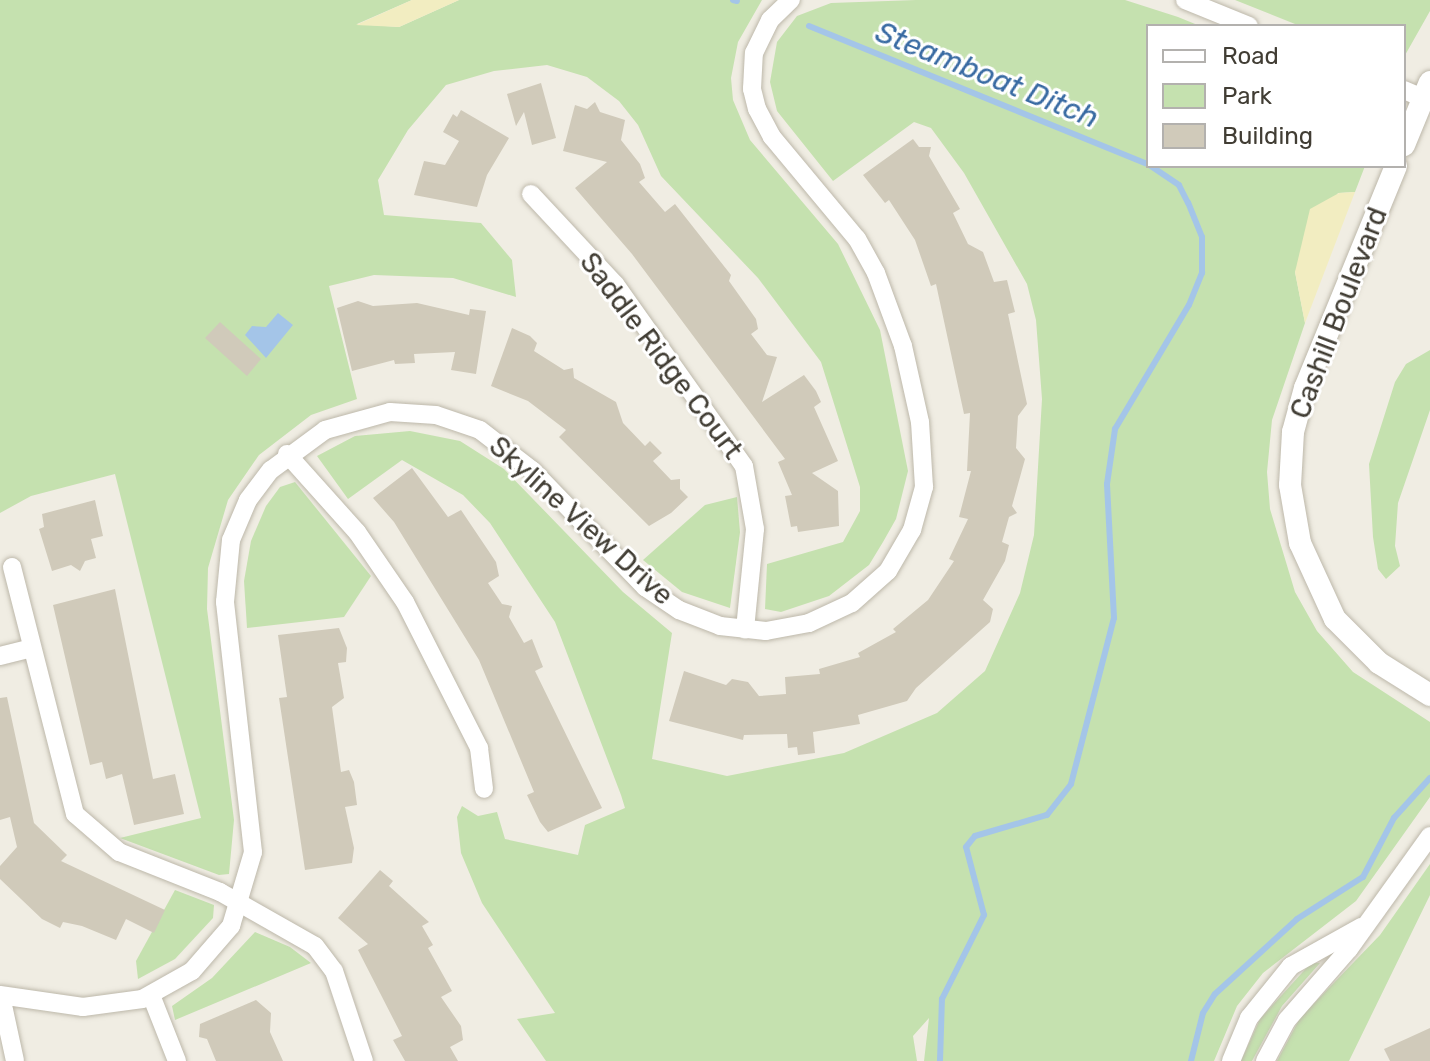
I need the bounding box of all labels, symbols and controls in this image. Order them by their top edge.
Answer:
water label: Steamboat Ditch [870,14,1104,136]
legend [1146,24,1406,168]
text: Road [1222,42,1279,70]
text: Park [1222,82,1272,110]
text: Building [1222,122,1313,150]
street label: Cashill Boulevard [1283,203,1395,423]
street label: Saddle Ridge Court [572,246,750,466]
street label: Skyline View Drive [482,429,680,613]

